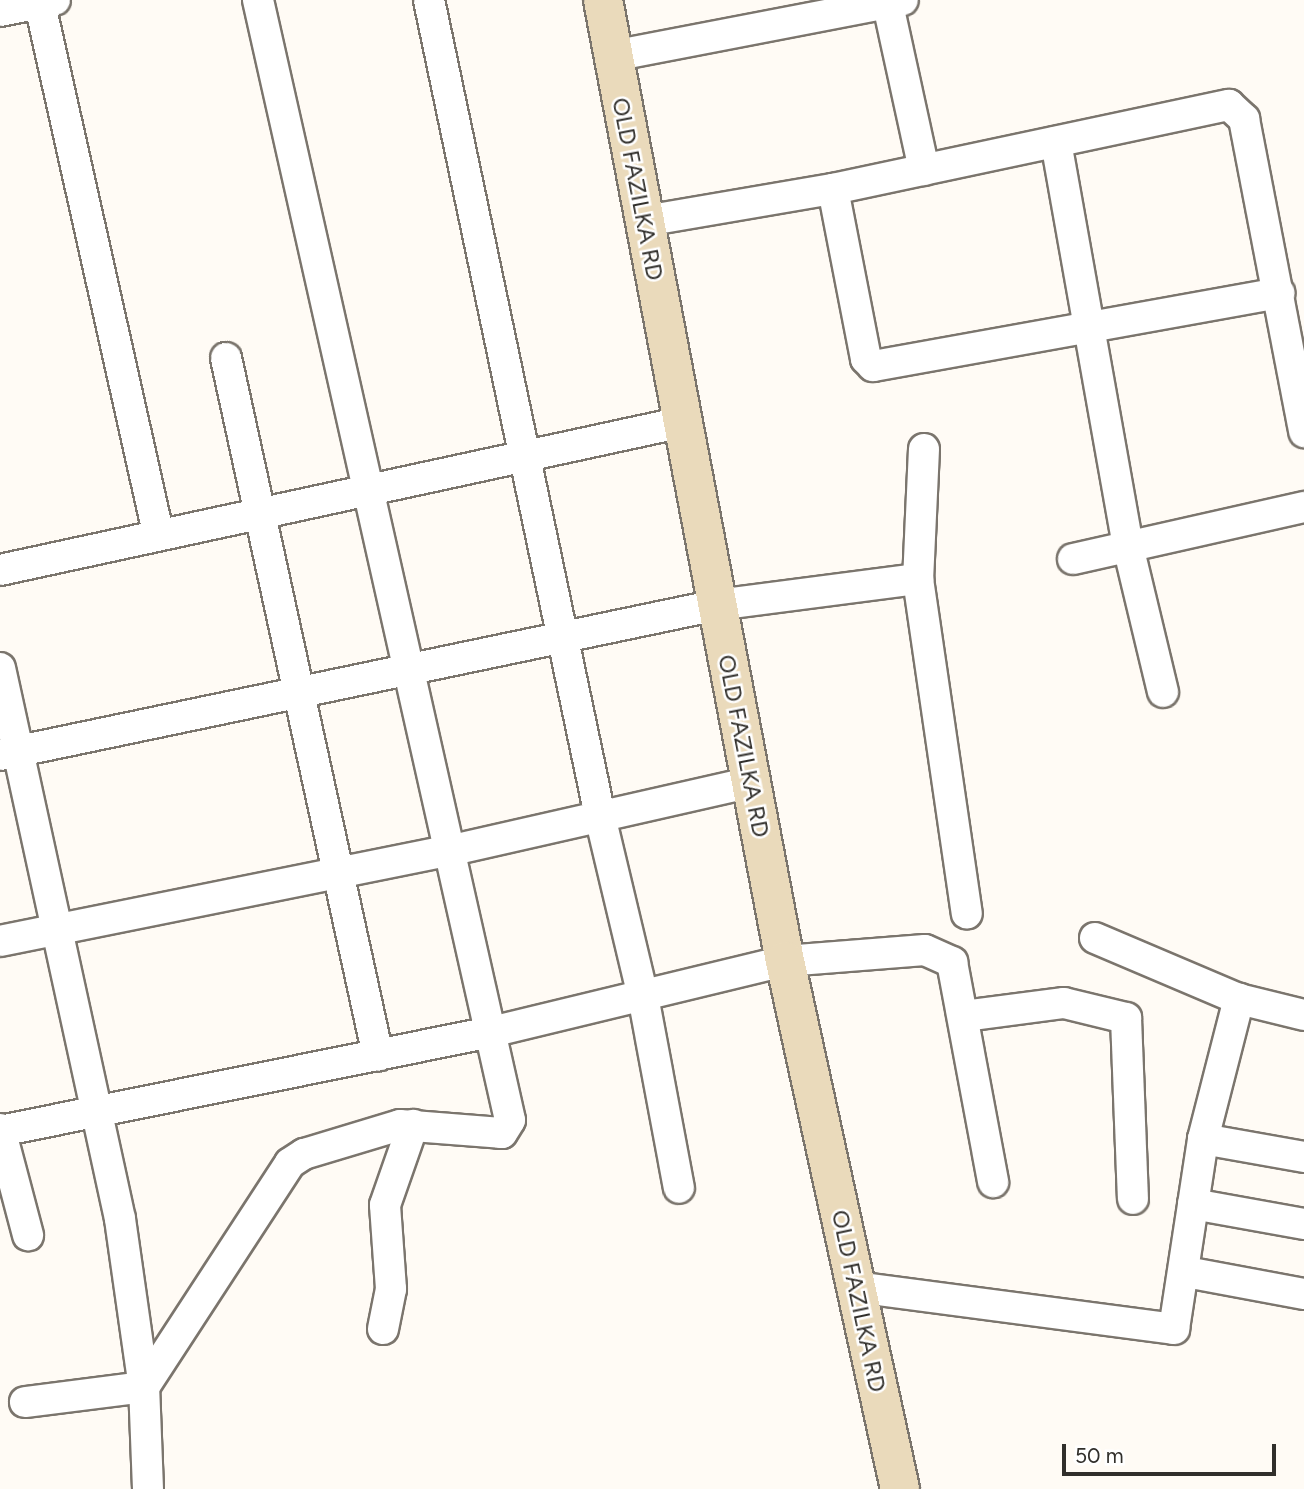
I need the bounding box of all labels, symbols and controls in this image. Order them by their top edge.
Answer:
street label: OLD FAZILKA RD [606,95,670,283]
street label: OLD FAZILKA RD [712,652,776,840]
street label: OLD FAZILKA RD [826,1207,892,1395]
scale bar [1066,1430,1280,1474]
text: 50 m [1075,1443,1124,1468]

